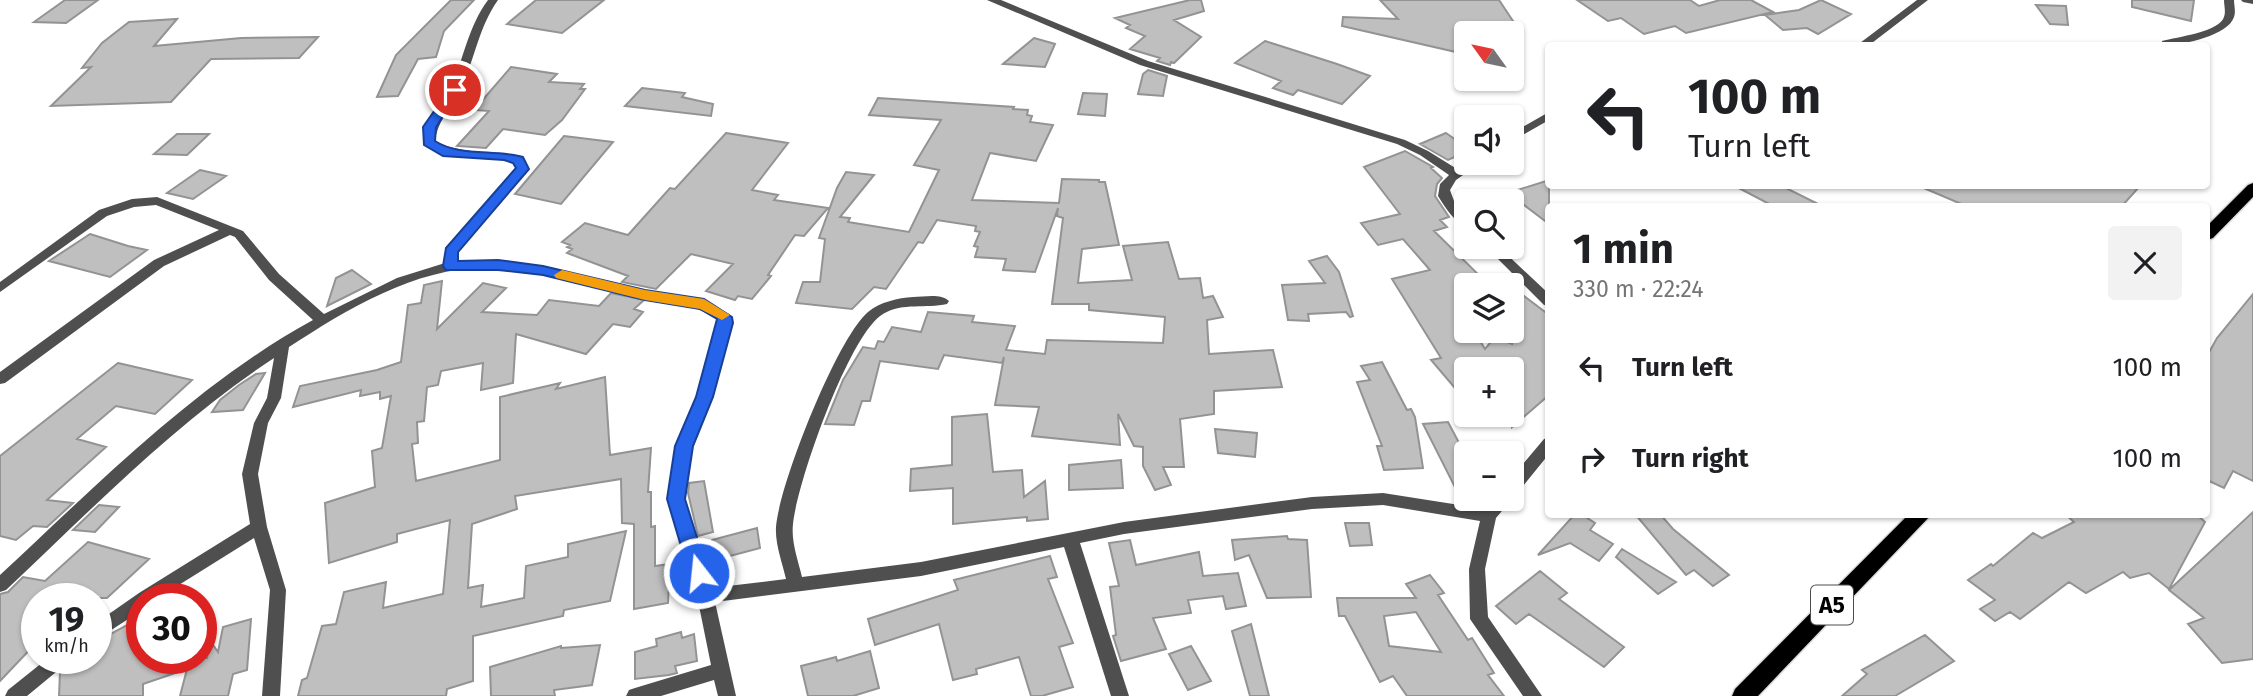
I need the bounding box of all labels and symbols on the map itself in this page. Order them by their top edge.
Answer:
north arrow [1454,21,1524,91]
pin [425,60,485,120]
position arrow [662,536,736,610]
speed limit sign: 30 [126,583,217,674]
road number: A5 [1811,586,1853,624]

